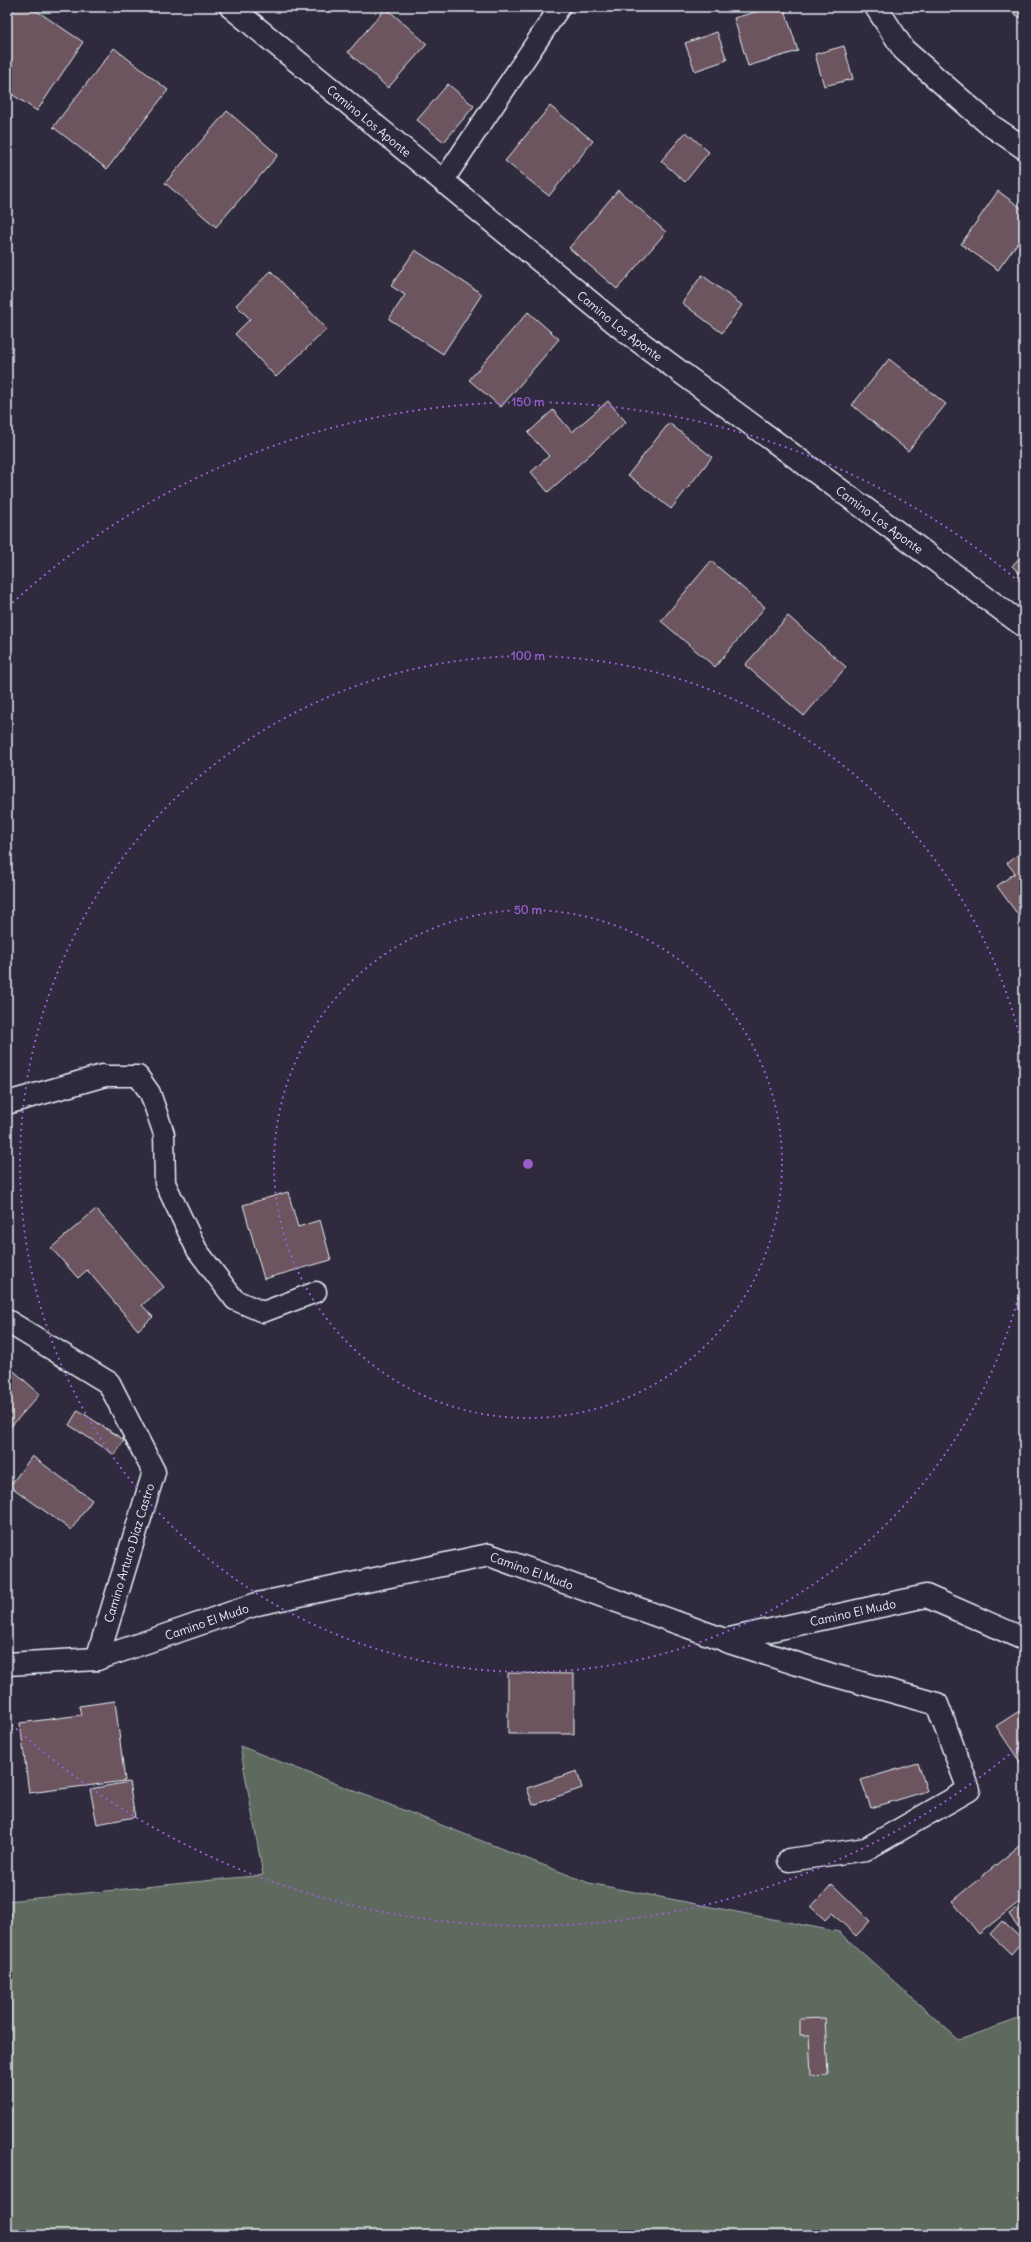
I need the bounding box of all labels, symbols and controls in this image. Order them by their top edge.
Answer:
street label: Camino Los Aponte [324,82,414,160]
street label: Camino Los Aponte [575,287,666,364]
text: 150 m [512,394,545,409]
street label: Camino Los Aponte [833,482,926,556]
text: 100 m [511,648,545,663]
text: 50 m [514,902,543,917]
centre of rings [521,1157,535,1171]
street label: Camino Arturo Díaz Castro [101,1481,157,1624]
street label: Camino El Mudo [488,1549,576,1592]
street label: Camino El Mudo [808,1595,897,1629]
street label: Camino El Mudo [163,1600,251,1643]

